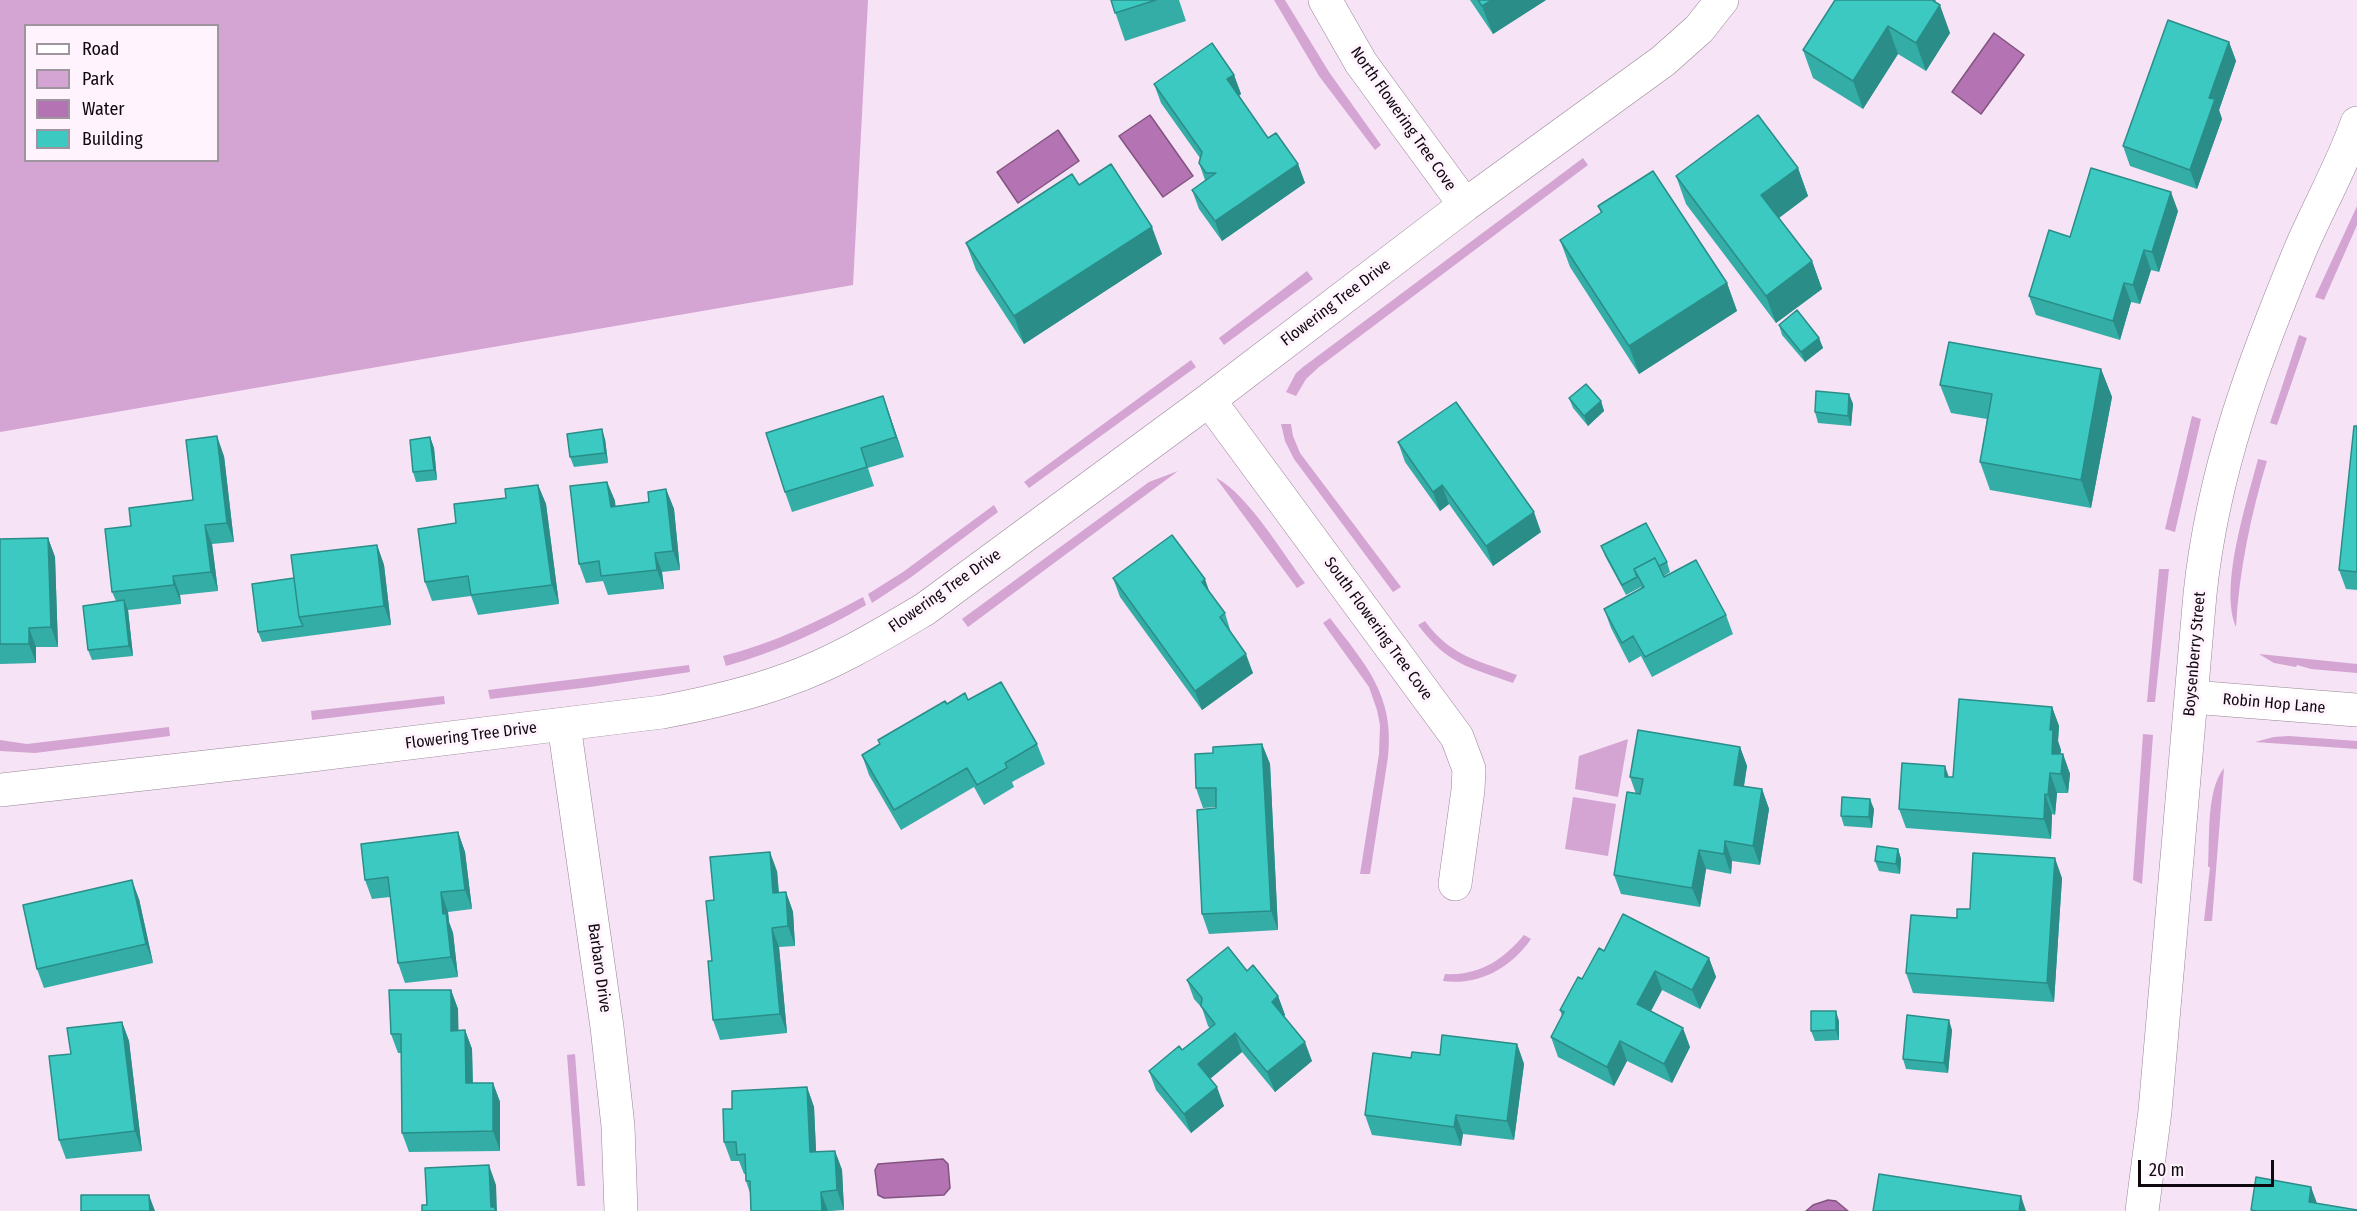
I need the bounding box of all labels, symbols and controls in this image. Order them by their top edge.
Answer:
legend [24,24,219,162]
text: Road [82,38,119,60]
street label: North Flowering Tree Cove [1346,43,1460,195]
text: Park [82,68,114,90]
text: Water [82,98,125,120]
text: Building [82,128,143,150]
street label: Flowering Tree Drive [1277,255,1395,351]
street label: Flowering Tree Drive [885,545,1005,637]
street label: South Flowering Tree Cove [1320,554,1436,704]
street label: Boysenberry Street [2180,591,2210,717]
street label: Robin Hop Lane [2222,690,2326,718]
street label: Flowering Tree Drive [404,718,538,754]
street label: Barbaro Drive [583,922,615,1014]
scale bar [2141,1148,2278,1186]
text: 20 m [2149,1159,2184,1181]

